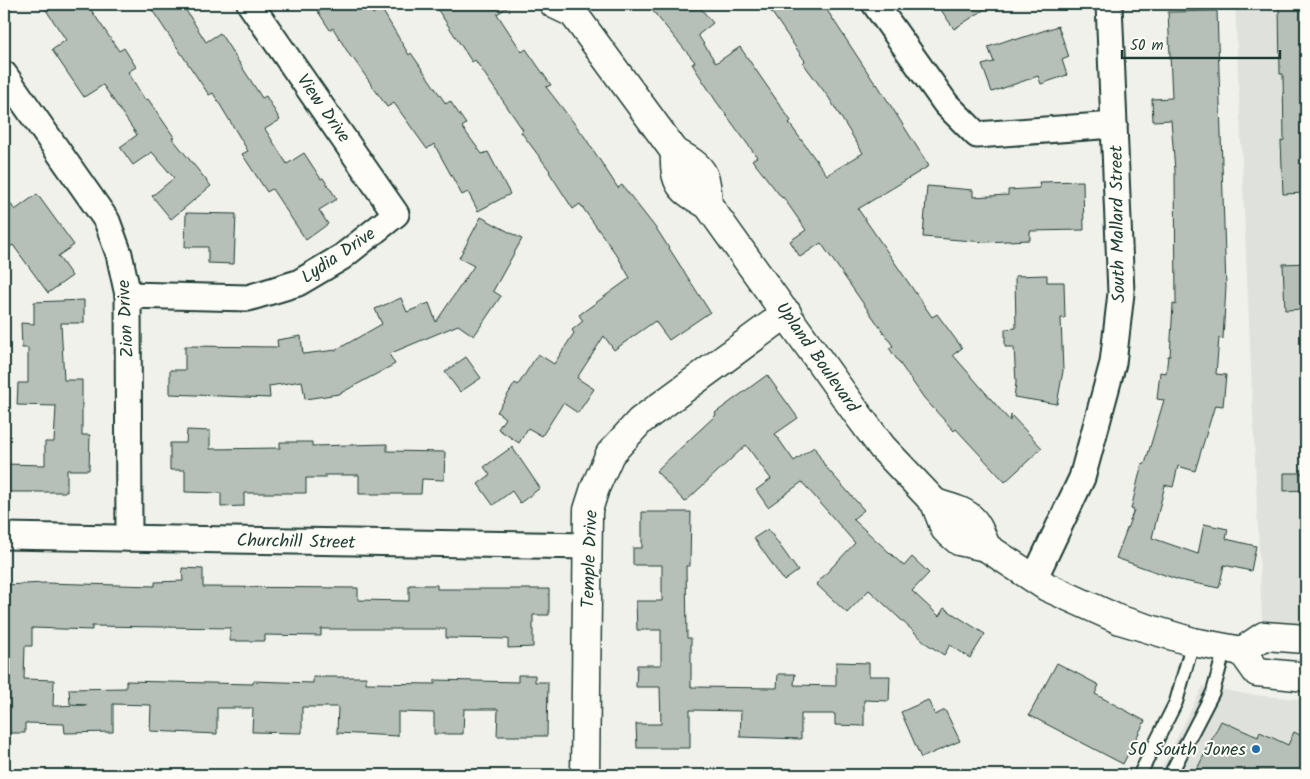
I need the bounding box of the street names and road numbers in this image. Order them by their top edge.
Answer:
street label: View Drive [288,68,357,149]
street label: South Mallard Street [1103,144,1134,303]
street label: Lydia Drive [296,221,382,292]
street label: Zion Drive [110,279,143,359]
street label: Upland Boulevard [768,296,866,420]
street label: Temple Drive [574,510,607,608]
street label: Churchill Street [236,527,357,558]

